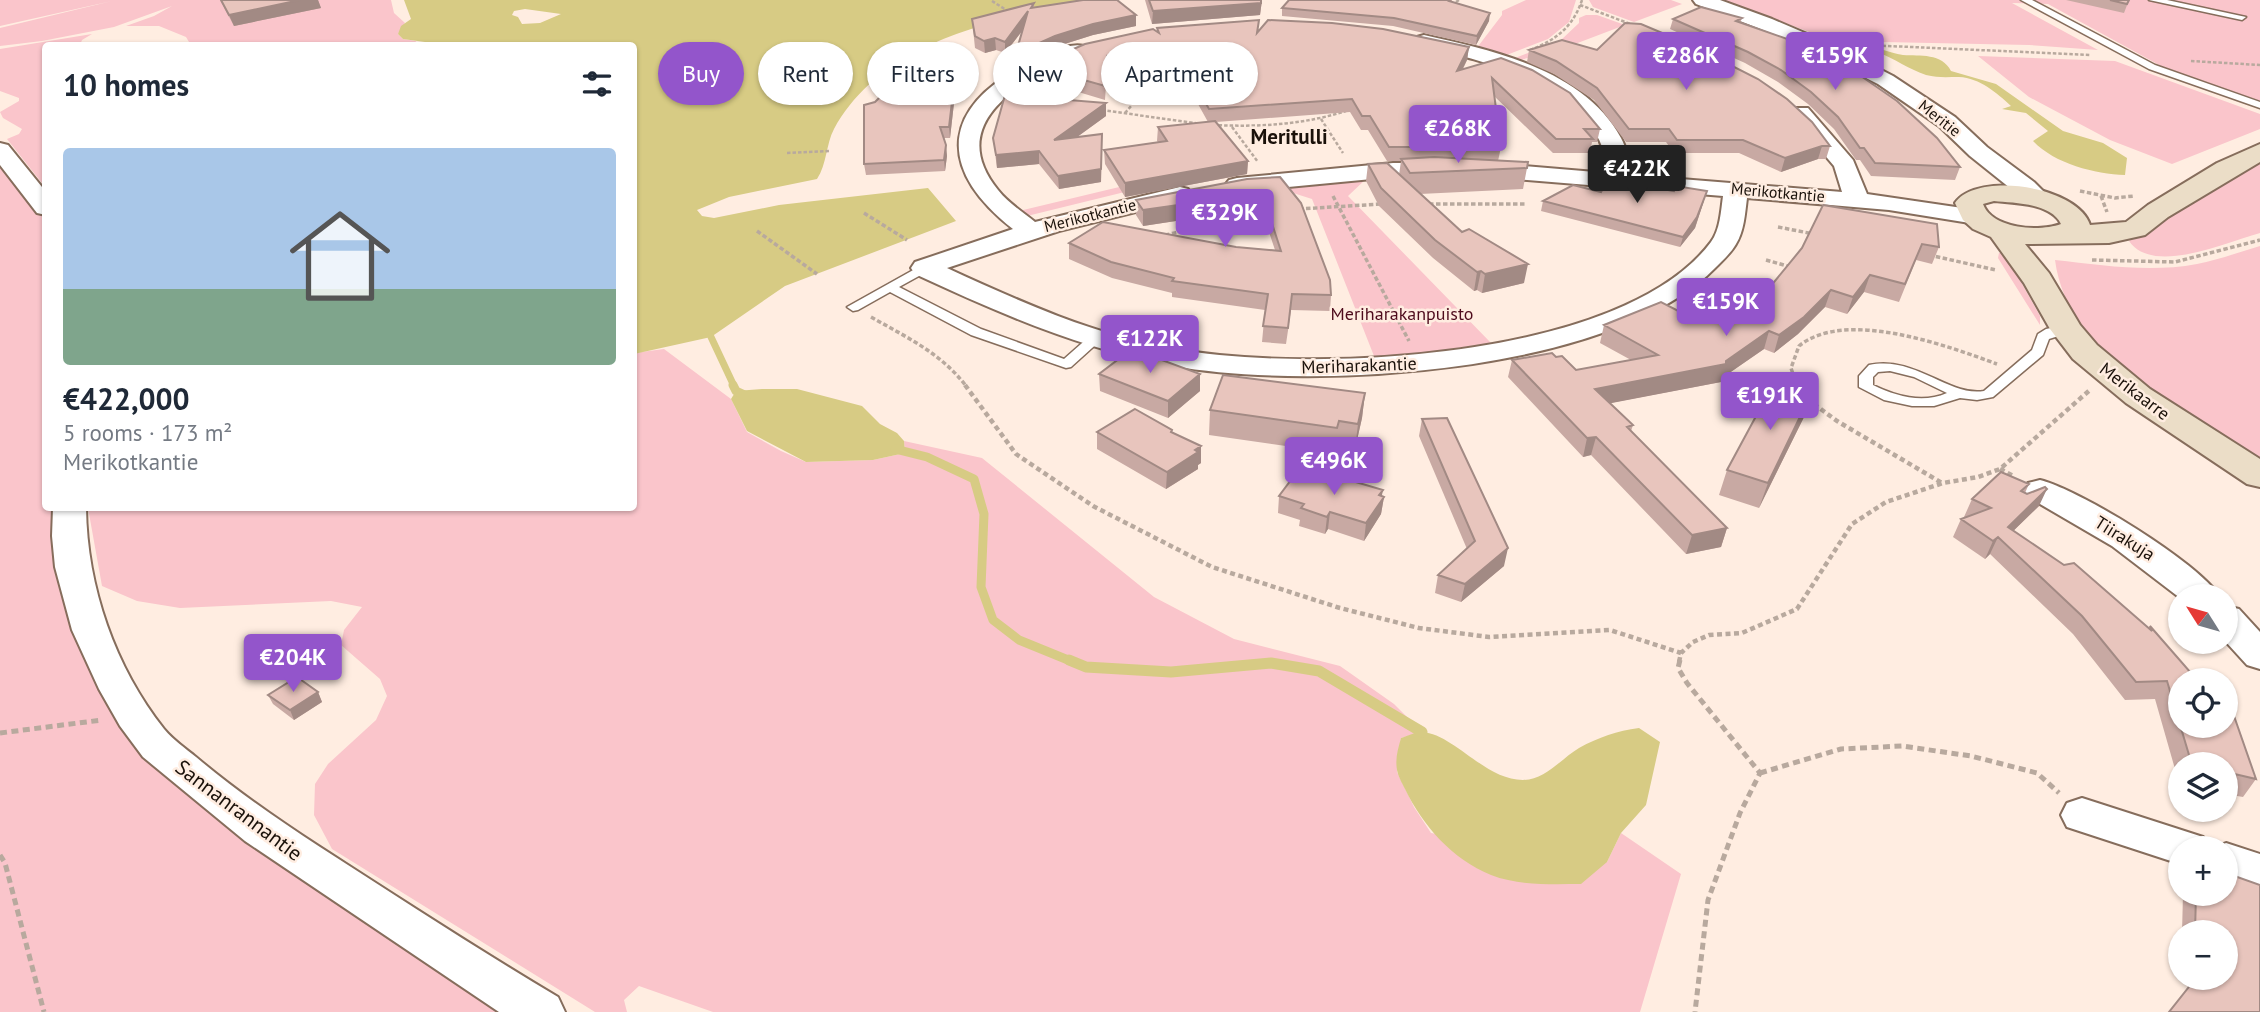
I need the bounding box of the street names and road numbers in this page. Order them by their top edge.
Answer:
street label: Meritie [1915,95,1965,141]
street label: Merikotkantie [1730,178,1826,206]
street label: Merikotkantie [1042,194,1138,236]
street label: Meriharakantie [1301,351,1417,379]
street label: Merikaarre [2095,357,2175,425]
street label: Tiirakuja [2091,511,2159,565]
street label: Sannanrannantie [170,753,308,867]

